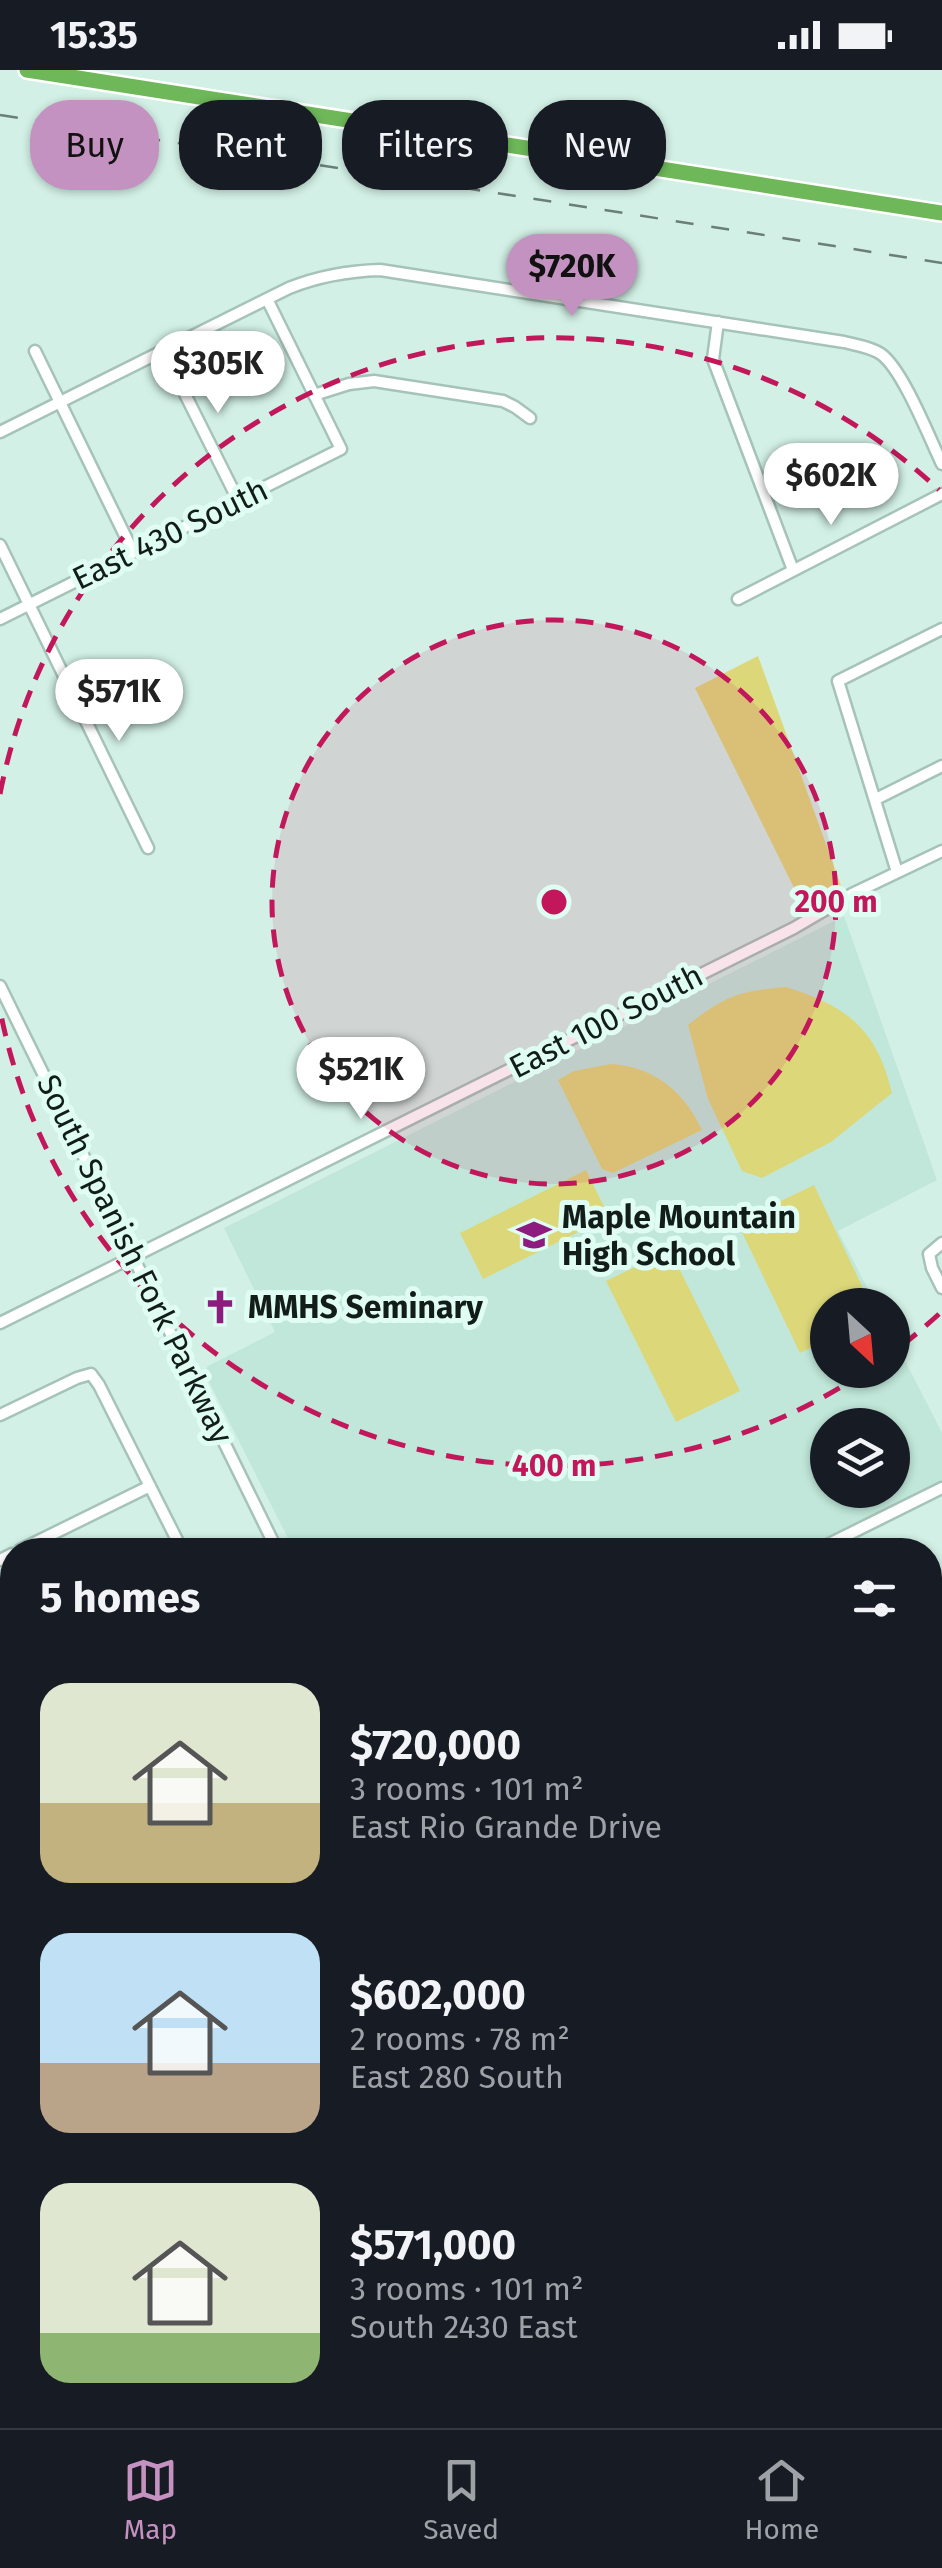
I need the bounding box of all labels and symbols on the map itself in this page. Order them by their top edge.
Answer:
pin: $720K [502,234,642,319]
pin: $305K [148,331,288,416]
pin: $602K [761,443,901,528]
street label: East 430 South [66,470,274,598]
pin: $571K [49,659,189,744]
centre of rings [536,884,572,920]
text: 200 m [794,884,878,920]
street label: East 100 South [503,956,709,1086]
pin: $521K [291,1037,431,1122]
street label: South Spanish Fork Parkway [29,1068,241,1450]
place label: Maple Mountain High School [562,1198,796,1273]
school or university icon: Maple Mountain High School [515,1216,553,1254]
church icon: MMHS Seminary [201,1288,239,1326]
place label: MMHS Seminary [248,1288,483,1326]
north arrow [810,1288,910,1388]
text: 400 m [512,1448,596,1484]

